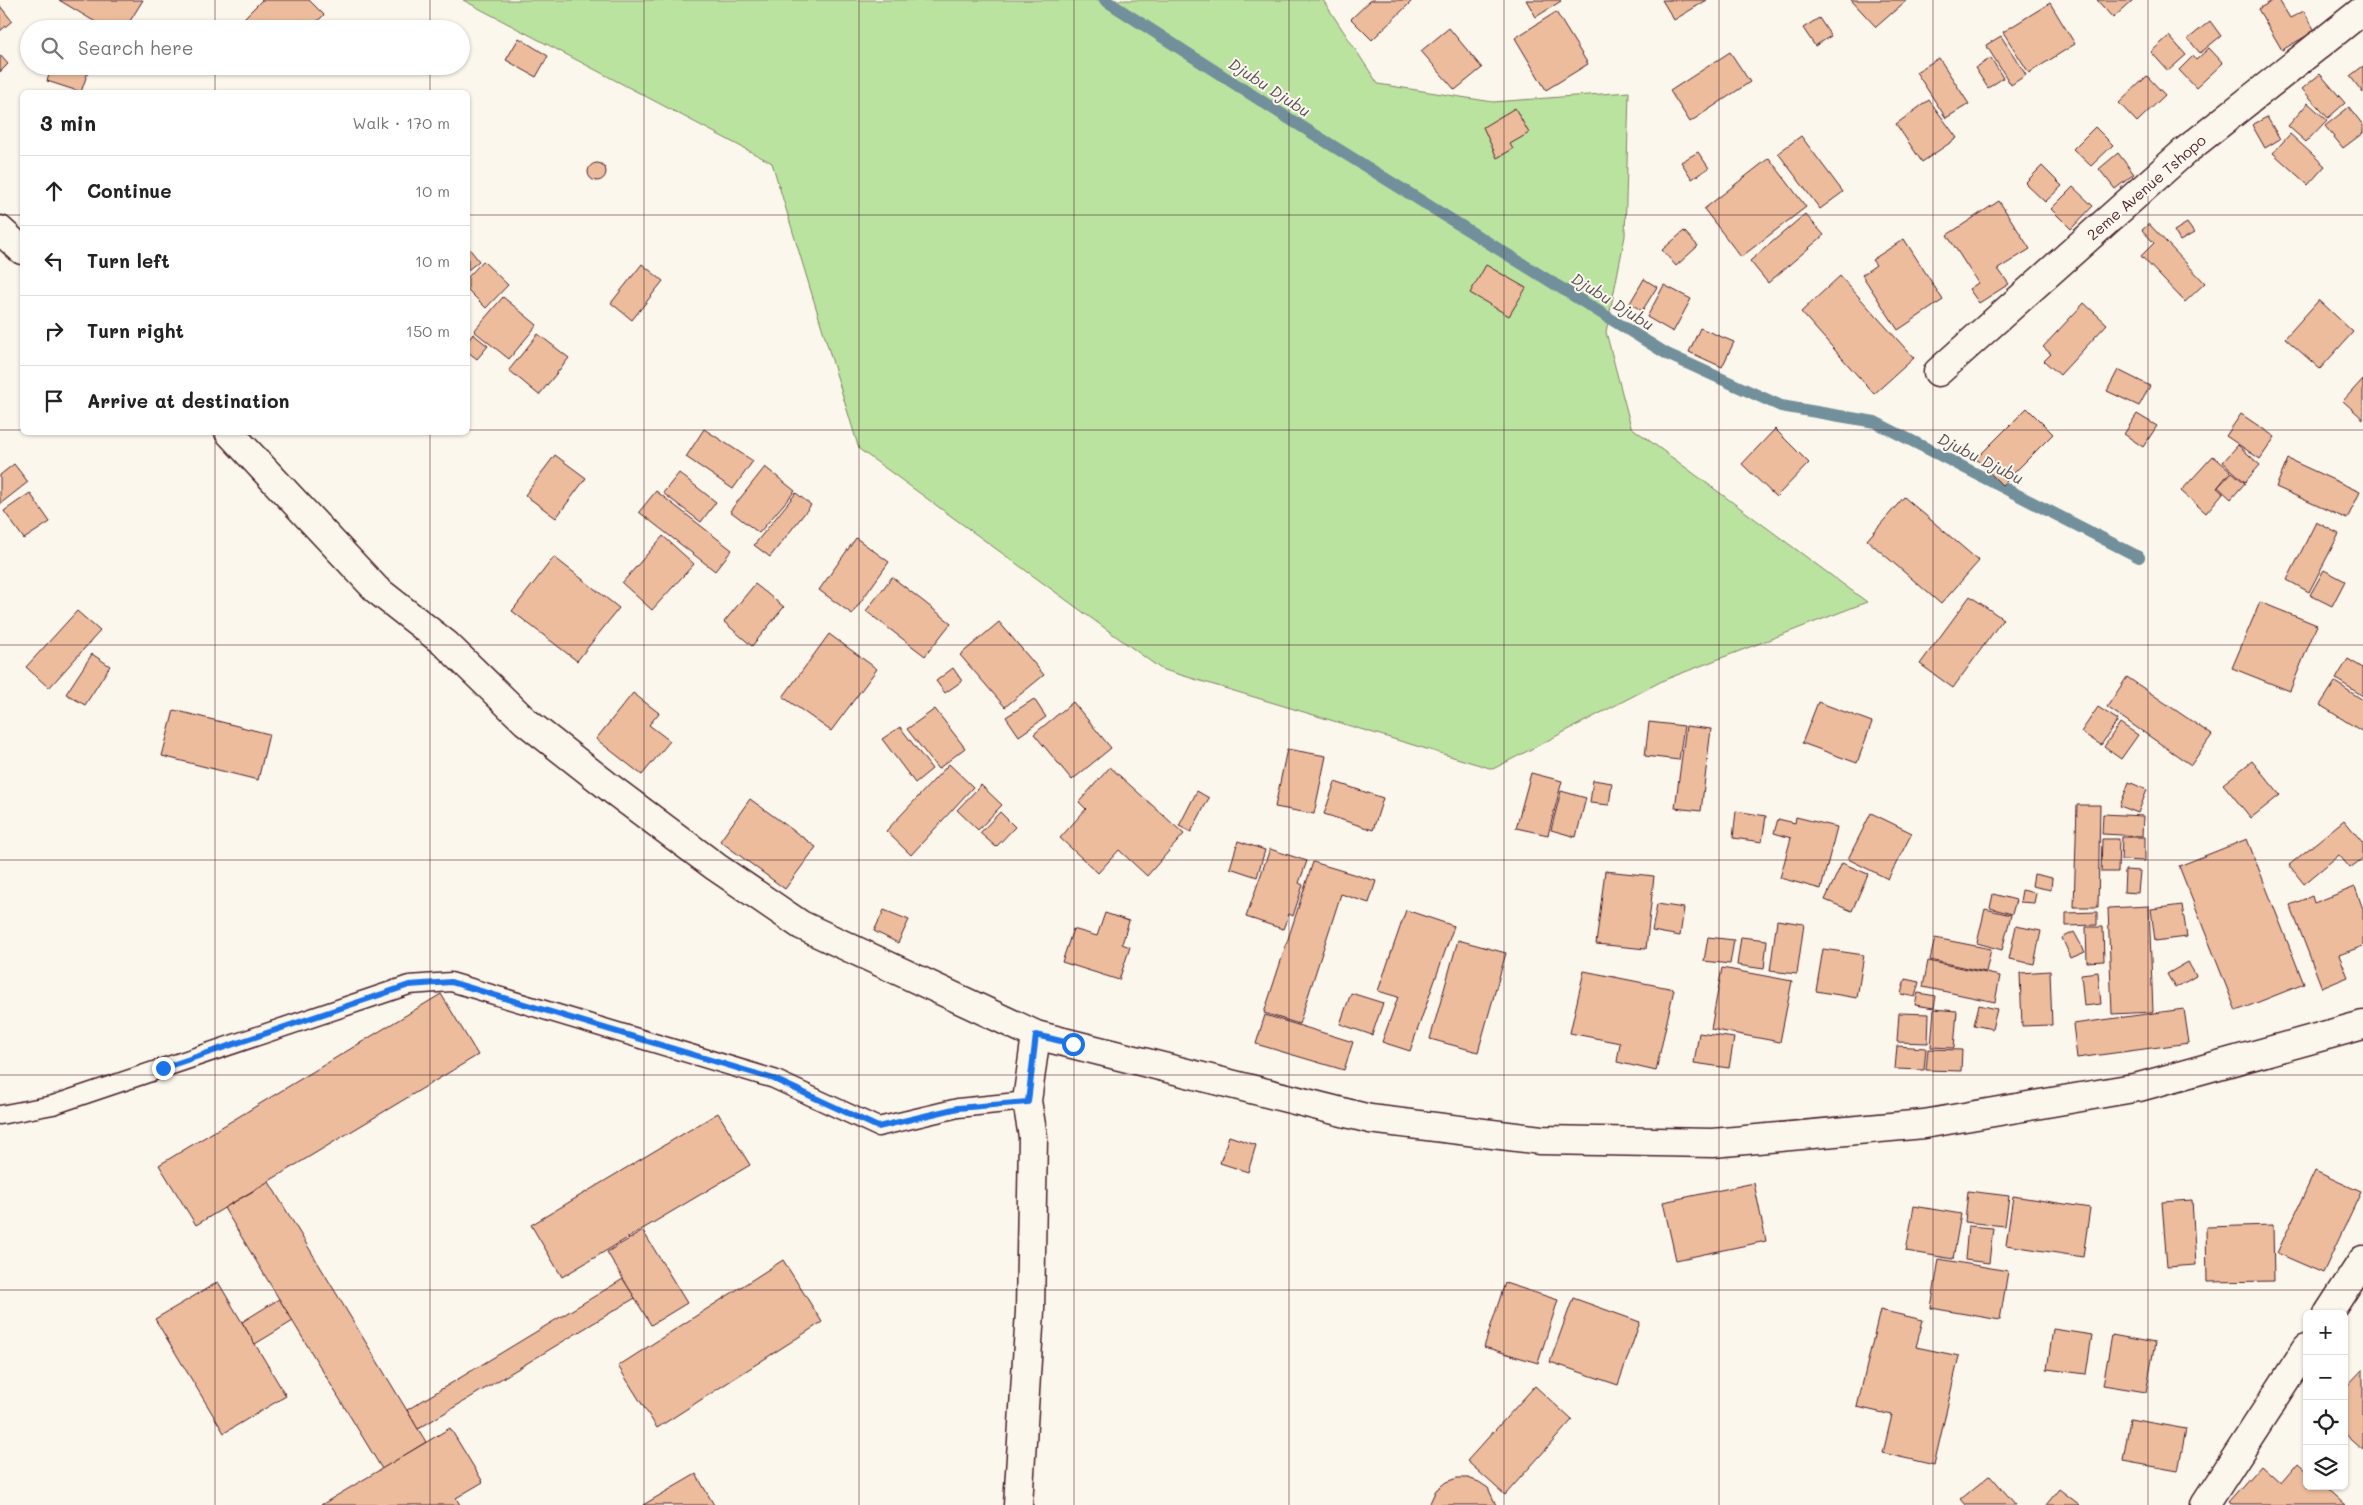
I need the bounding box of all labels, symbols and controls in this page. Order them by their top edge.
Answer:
search box [20,20,470,75]
icon: search [38,34,66,62]
text: Search here [78,35,194,60]
water label: Djubu Djubu [1225,53,1315,121]
text: 3 min [40,109,96,136]
text: Walk · 170 m [352,112,450,133]
street label: 2eme Avenue Tshopo [2082,130,2210,244]
icon: ahead [40,177,68,205]
text: Continue [87,178,172,203]
text: 10 m [415,180,450,201]
icon: left [40,247,68,275]
text: Turn left [87,248,170,273]
text: 10 m [415,250,450,271]
water label: Djubu Djubu [1568,267,1658,335]
icon: right [40,317,68,345]
text: Turn right [87,318,184,343]
text: 150 m [406,320,450,341]
icon: arrive [40,387,68,415]
text: Arrive at destination [87,388,290,413]
water label: Djubu Djubu [1935,427,2027,489]
route start [1062,1033,1085,1056]
route end [152,1057,175,1080]
map controls [2303,1310,2348,1490]
button: + [2303,1310,2348,1355]
button: − [2303,1355,2348,1400]
button: locate [2303,1400,2348,1445]
button: layers [2303,1445,2348,1490]

